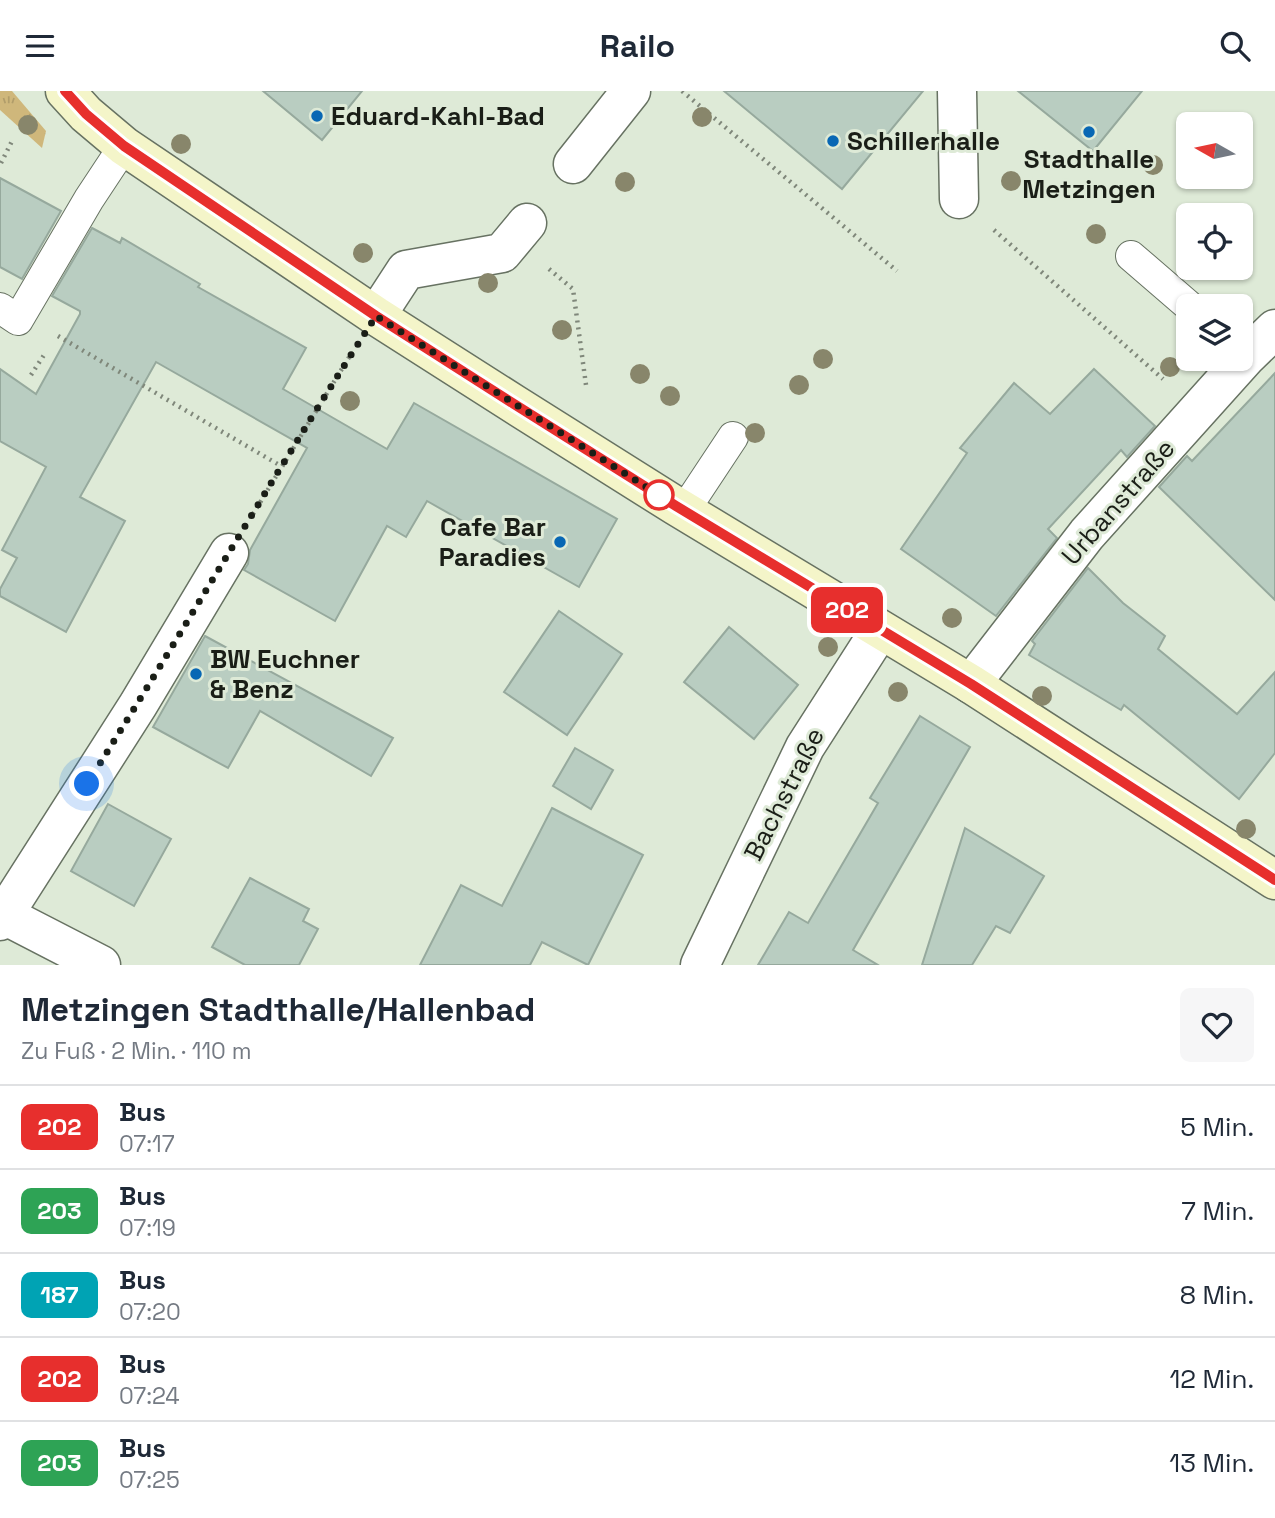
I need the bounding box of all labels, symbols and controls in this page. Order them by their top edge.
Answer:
text: Railo [600,26,675,66]
icon: menu [21,27,59,65]
icon: search [1216,27,1254,65]
place label: Eduard-Kahl-Bad [331,99,545,133]
marker: Eduard-Kahl-Bad [309,108,325,124]
north arrow [1176,112,1253,189]
map controls [1176,112,1253,371]
place label: Schillerhalle [847,124,1000,158]
marker: Stadthalle Metzingen [1081,124,1097,140]
marker: Schillerhalle [825,133,841,149]
place label: Stadthalle Metzingen [1022,142,1156,206]
button: locate [1176,203,1253,280]
button: layers [1176,294,1253,371]
street label: Urbanstraße [1054,432,1182,572]
unlabelled marker [644,480,674,510]
place label: Cafe Bar Paradies [439,510,546,574]
marker: Cafe Bar Paradies [552,534,568,550]
line badge: 202 [807,587,887,633]
text: 202 [825,594,869,625]
place label: BW Euchner & Benz [210,642,360,706]
marker: BW Euchner & Benz [188,666,204,682]
street label: Bachstraße [736,722,832,866]
your location [69,766,104,801]
button: heart [1180,988,1254,1062]
text: Metzingen Stadthalle/Hallenbad [21,989,535,1031]
text: Zu Fuß · 2 Min. · 110 m [21,1036,251,1066]
text: Bus [119,1095,166,1129]
text: 5 Min. [1180,1110,1254,1144]
text: 202 [37,1111,82,1142]
text: 07:17 [119,1129,175,1159]
text: Bus [119,1179,166,1213]
text: 7 Min. [1181,1194,1254,1228]
text: 203 [37,1195,82,1226]
text: 07:19 [119,1213,176,1243]
text: Bus [119,1263,166,1297]
text: 8 Min. [1180,1278,1254,1312]
text: 187 [40,1279,79,1310]
text: 07:20 [119,1297,181,1327]
text: Bus [119,1347,166,1381]
text: 12 Min. [1169,1362,1254,1396]
text: 202 [37,1363,82,1394]
text: 07:24 [119,1381,180,1411]
text: Bus [119,1431,166,1465]
text: 13 Min. [1169,1446,1254,1480]
text: 203 [37,1447,82,1478]
text: 07:25 [119,1465,180,1495]

